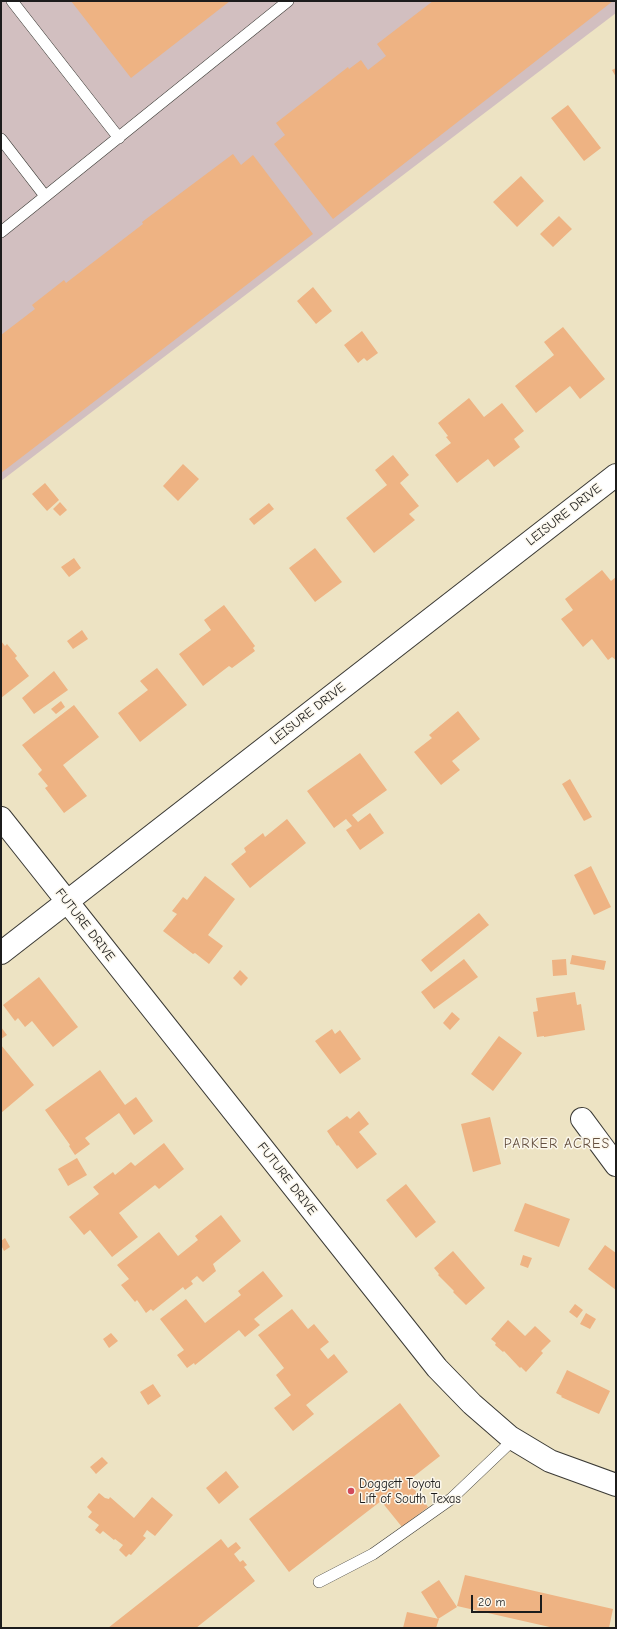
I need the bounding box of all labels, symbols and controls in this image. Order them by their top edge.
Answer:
street label: LEISURE DRIVE [523,481,605,549]
street label: LEISURE DRIVE [267,680,349,748]
street label: FUTURE DRIVE [52,886,118,964]
district label: PARKER ACRES [504,1136,610,1152]
street label: FUTURE DRIVE [254,1140,320,1218]
place label: Doggett Toyota Lift of South Texas [359,1476,461,1507]
marker: Doggett Toyota Lift of South Texas [346,1486,356,1496]
scale bar [473,1587,544,1613]
text: 20 m [478,1595,506,1609]

